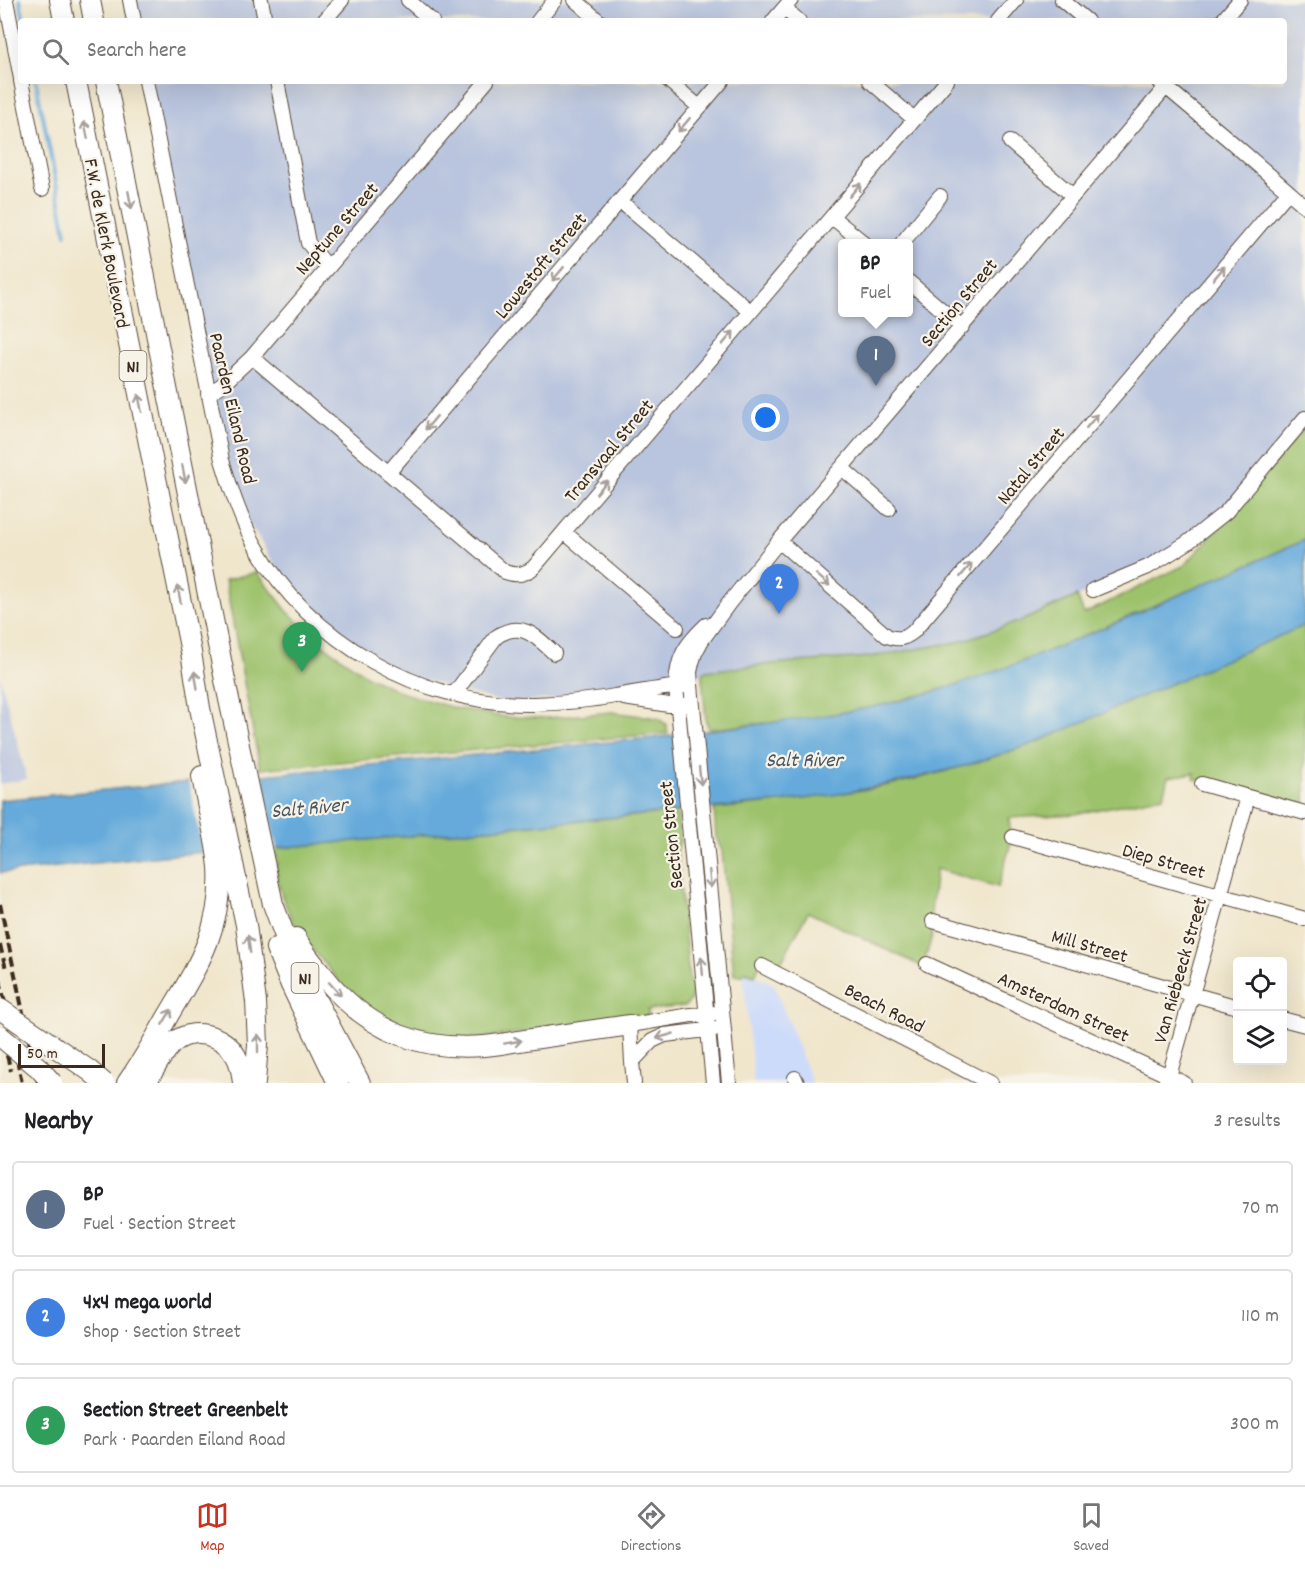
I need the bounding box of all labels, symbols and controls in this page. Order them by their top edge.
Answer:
search box [18,18,1287,84]
icon: search [39,35,72,68]
text: Search here [87,36,186,67]
one-way arrow [677,117,690,133]
one-way arrow [79,120,91,139]
street label: F.W. de Klerk Boulevard [75,156,135,331]
street label: Neptune Street [290,177,387,283]
one-way arrow [848,182,861,198]
one-way arrow [125,190,136,209]
street label: Lowestoft Street [489,208,595,326]
popup [838,239,913,317]
text: BP [860,249,880,280]
street label: Section Street [915,254,1006,354]
one-way arrow [551,266,565,281]
one-way arrow [1212,266,1226,281]
text: Fuel [860,280,891,308]
street label: Paarden Eiland Road [200,330,262,487]
one-way arrow [721,330,734,346]
pin: 1 [856,336,896,386]
road number: N1 [120,351,146,381]
one-way arrow [134,394,145,414]
street label: Transvaal Street [559,394,662,510]
your location [751,403,780,432]
one-way arrow [1086,413,1099,429]
one-way arrow [424,415,438,430]
street label: Natal Street [991,422,1073,512]
one-way arrow [179,463,190,483]
one-way arrow [595,480,609,495]
one-way arrow [959,563,973,578]
pin: 2 [760,564,798,614]
one-way arrow [816,573,831,587]
one-way arrow [173,585,184,605]
pin: 3 [282,622,322,672]
one-way arrow [190,671,201,690]
water label: Salt River [766,747,844,777]
one-way arrow [695,766,706,786]
street label: Section Street [653,780,693,890]
water label: Salt River [270,792,351,828]
street label: Diep Street [1118,838,1208,888]
one-way arrow [705,869,716,889]
street label: Van Riebeeck Street [1148,895,1216,1047]
street label: Mill Street [1048,924,1131,972]
one-way arrow [243,935,254,955]
one-way arrow [696,956,707,976]
map controls [1233,957,1287,1065]
button: locate [1233,957,1287,1011]
road number: N1 [292,963,318,993]
street label: Amsterdam Street [992,966,1133,1051]
street label: Beach Road [839,977,929,1042]
one-way arrow [328,981,342,996]
one-way arrow [162,1009,174,1026]
button: layers [1233,1011,1287,1065]
one-way arrow [656,1031,675,1042]
one-way arrow [252,1033,263,1053]
one-way arrow [502,1036,522,1047]
scale bar [18,1041,105,1068]
text: 50 m [27,1043,58,1066]
text: Nearby [24,1104,92,1141]
text: 3 results [1214,1108,1281,1136]
text: BP [83,1180,103,1211]
text: 1 [43,1195,48,1223]
text: 70 m [1242,1195,1279,1223]
text: Fuel · Section Street [83,1211,236,1239]
text: 4x4 mega world [83,1288,212,1319]
text: 2 [41,1303,50,1331]
text: 110 m [1241,1303,1279,1331]
text: Shop · Section Street [83,1319,241,1347]
text: Section Street Greenbelt [83,1396,288,1427]
text: 3 [41,1411,50,1439]
text: 300 m [1230,1411,1279,1439]
text: Park · Paarden Eiland Road [83,1427,286,1455]
tab: Map [196,1499,229,1558]
tab: Directions [621,1499,681,1558]
tab: Saved [1073,1499,1109,1558]

